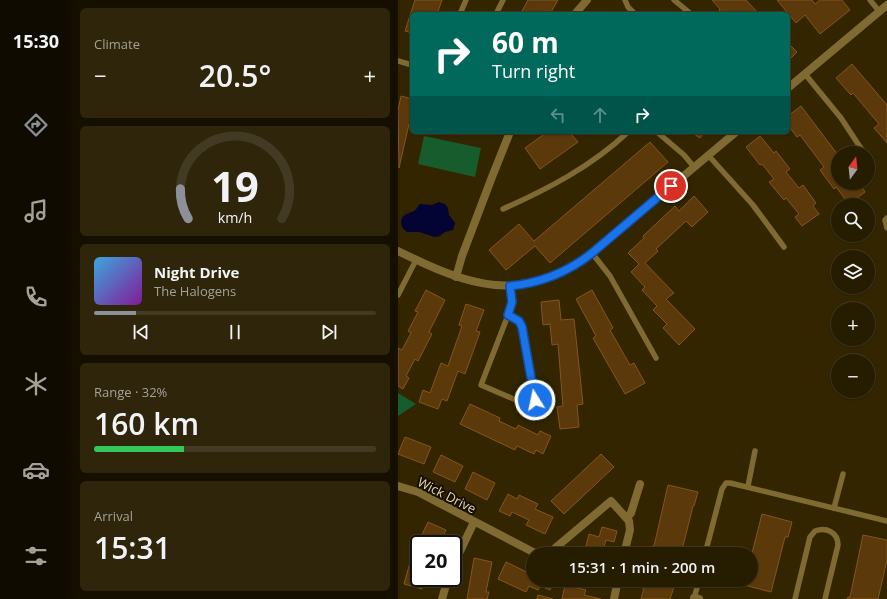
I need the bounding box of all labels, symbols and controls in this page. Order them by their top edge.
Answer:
text: 60 m [492,23,559,61]
icon: right [426,28,478,80]
text: 15:30 [13,29,59,53]
text: Climate [94,35,140,53]
text: 20.5° [199,55,271,96]
text: Turn right [492,59,575,83]
text: − [94,60,107,90]
text: + [363,60,376,90]
icon: left [547,104,569,126]
icon: ahead [589,104,611,126]
icon: right [631,104,653,126]
icon: directions [22,111,50,139]
north arrow [831,146,875,190]
map controls [831,146,875,398]
text: 19 [211,158,259,214]
pin [654,169,688,203]
icon: arrive [660,175,682,197]
icon: music [22,197,50,225]
button: search [831,198,875,242]
text: km/h [218,208,252,227]
button: layers [831,250,875,294]
text: Night Drive [154,262,239,282]
text: The Halogens [154,282,236,300]
icon: phone [22,283,50,311]
button: + [831,302,875,346]
icon: previous [130,321,152,343]
icon: pause [224,321,246,343]
icon: next [318,321,340,343]
button: − [831,354,875,398]
icon: climate [22,370,50,398]
position arrow [514,379,556,421]
text: Range · 32% [94,383,167,401]
text: 160 km [94,403,199,444]
icon: car [22,456,50,484]
street label: Wick Drive [415,473,479,517]
text: Arrival [94,507,133,525]
text: 15:31 [94,527,171,568]
speed limit sign: 20 [410,535,462,587]
icon: filters [22,542,50,570]
text: 15:31 · 1 min · 200 m [569,557,715,577]

